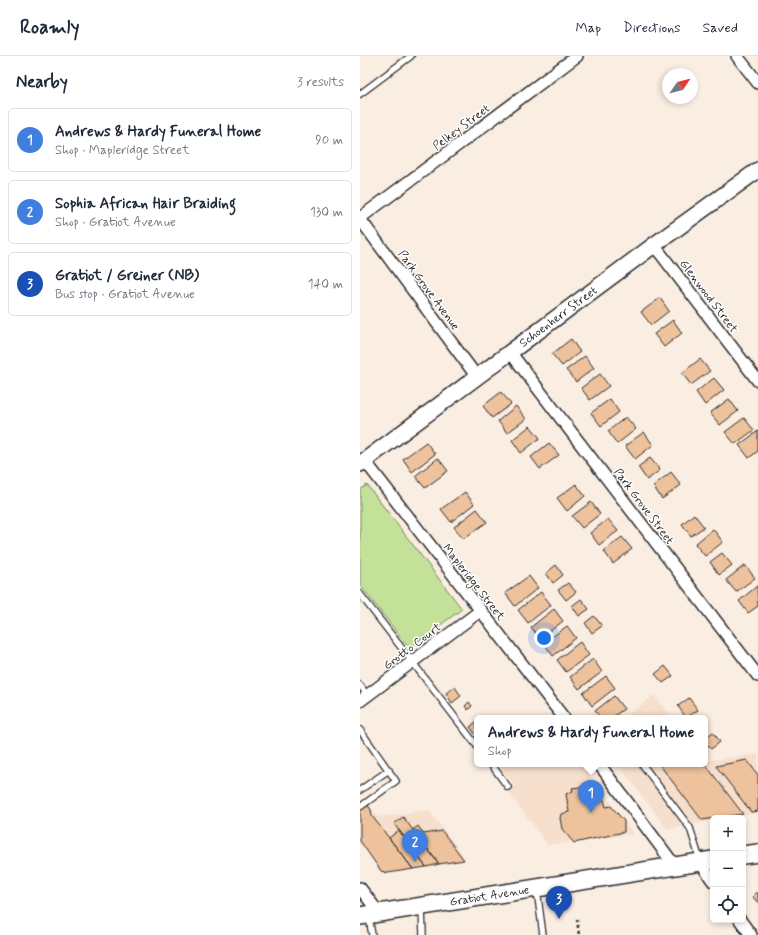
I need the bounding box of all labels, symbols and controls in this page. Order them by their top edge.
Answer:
text: Roamly [20,15,79,40]
text: Map [575,19,601,37]
text: Directions [623,19,681,37]
text: Saved [703,19,738,37]
north arrow [662,68,698,104]
text: Nearby [16,71,68,93]
text: 3 results [297,74,344,91]
street label: Pelkey Street [430,101,494,154]
text: Andrews & Hardy Funeral Home [55,122,261,142]
text: 1 [27,132,33,149]
text: 90 m [315,132,343,149]
text: Shop · Mapleridge Street [55,142,190,159]
text: Sophia African Hair Braiding [55,194,236,214]
text: 2 [27,204,33,221]
text: 130 m [310,204,343,221]
text: Shop · Gratiot Avenue [55,214,176,231]
street label: Park Grove Avenue [394,247,463,334]
street label: Glenwood Street [675,257,741,337]
text: Gratiot / Greiner (NB) [55,266,199,286]
text: 3 [27,276,33,293]
text: 140 m [308,276,343,293]
street label: Schoenherr Street [517,283,601,352]
text: Bus stop · Gratiot Avenue [55,286,195,303]
street label: Park Grove Street [609,465,677,548]
street label: Mapleridge Street [438,541,508,624]
street label: Grotto Court [380,619,445,674]
your location [534,628,554,648]
popup [474,715,708,767]
text: Andrews & Hardy Funeral Home [488,723,694,743]
text: Shop [488,743,512,760]
pin: 1 [578,780,604,813]
map controls [710,815,746,923]
button: + [710,815,746,851]
pin: 2 [402,829,428,862]
button: − [710,851,746,887]
street label: Gratiot Avenue [449,882,530,911]
pin: 3 [546,886,572,919]
button: locate [710,887,746,923]

